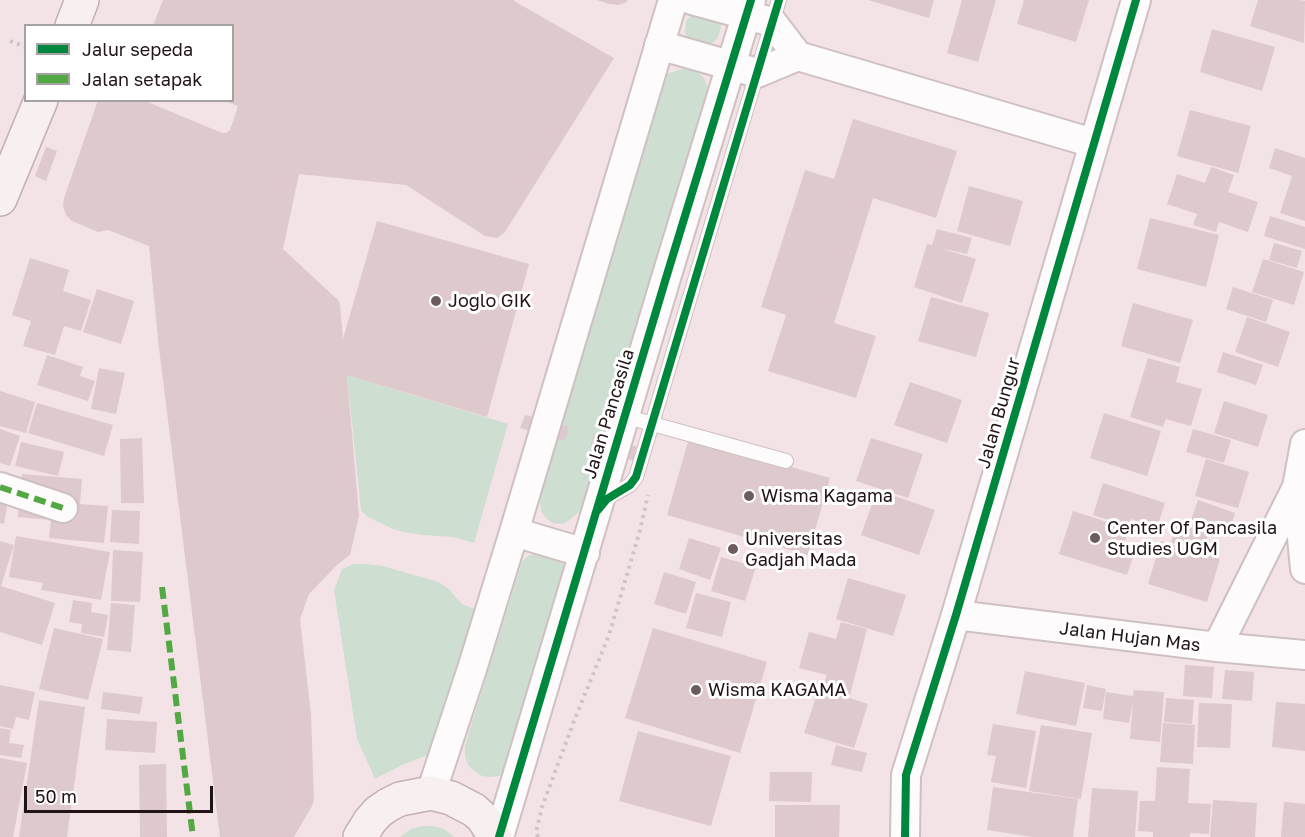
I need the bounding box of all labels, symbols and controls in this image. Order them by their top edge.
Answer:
legend [24,24,234,102]
text: Jalur sepeda [82,38,193,60]
text: Jalan setapak [82,68,202,90]
place label: Joglo GIK [448,290,532,312]
marker: Joglo GIK [429,294,443,308]
street label: Jalan Pancasila [579,346,639,482]
street label: Jalan Bungur [973,355,1025,471]
place label: Wisma Kagama [761,485,893,507]
marker: Wisma Kagama [742,489,756,503]
place label: Center Of Pancasila Studies UGM [1107,517,1277,560]
place label: Universitas Gadjah Mada [745,528,856,570]
marker: Center Of Pancasila Studies UGM [1088,531,1102,545]
marker: Universitas Gadjah Mada [726,542,740,556]
street label: Jalan Hujan Mas [1058,618,1202,656]
place label: Wisma KAGAMA [708,679,847,701]
marker: Wisma KAGAMA [689,683,703,697]
scale bar [27,774,216,812]
text: 50 m [35,785,77,807]

